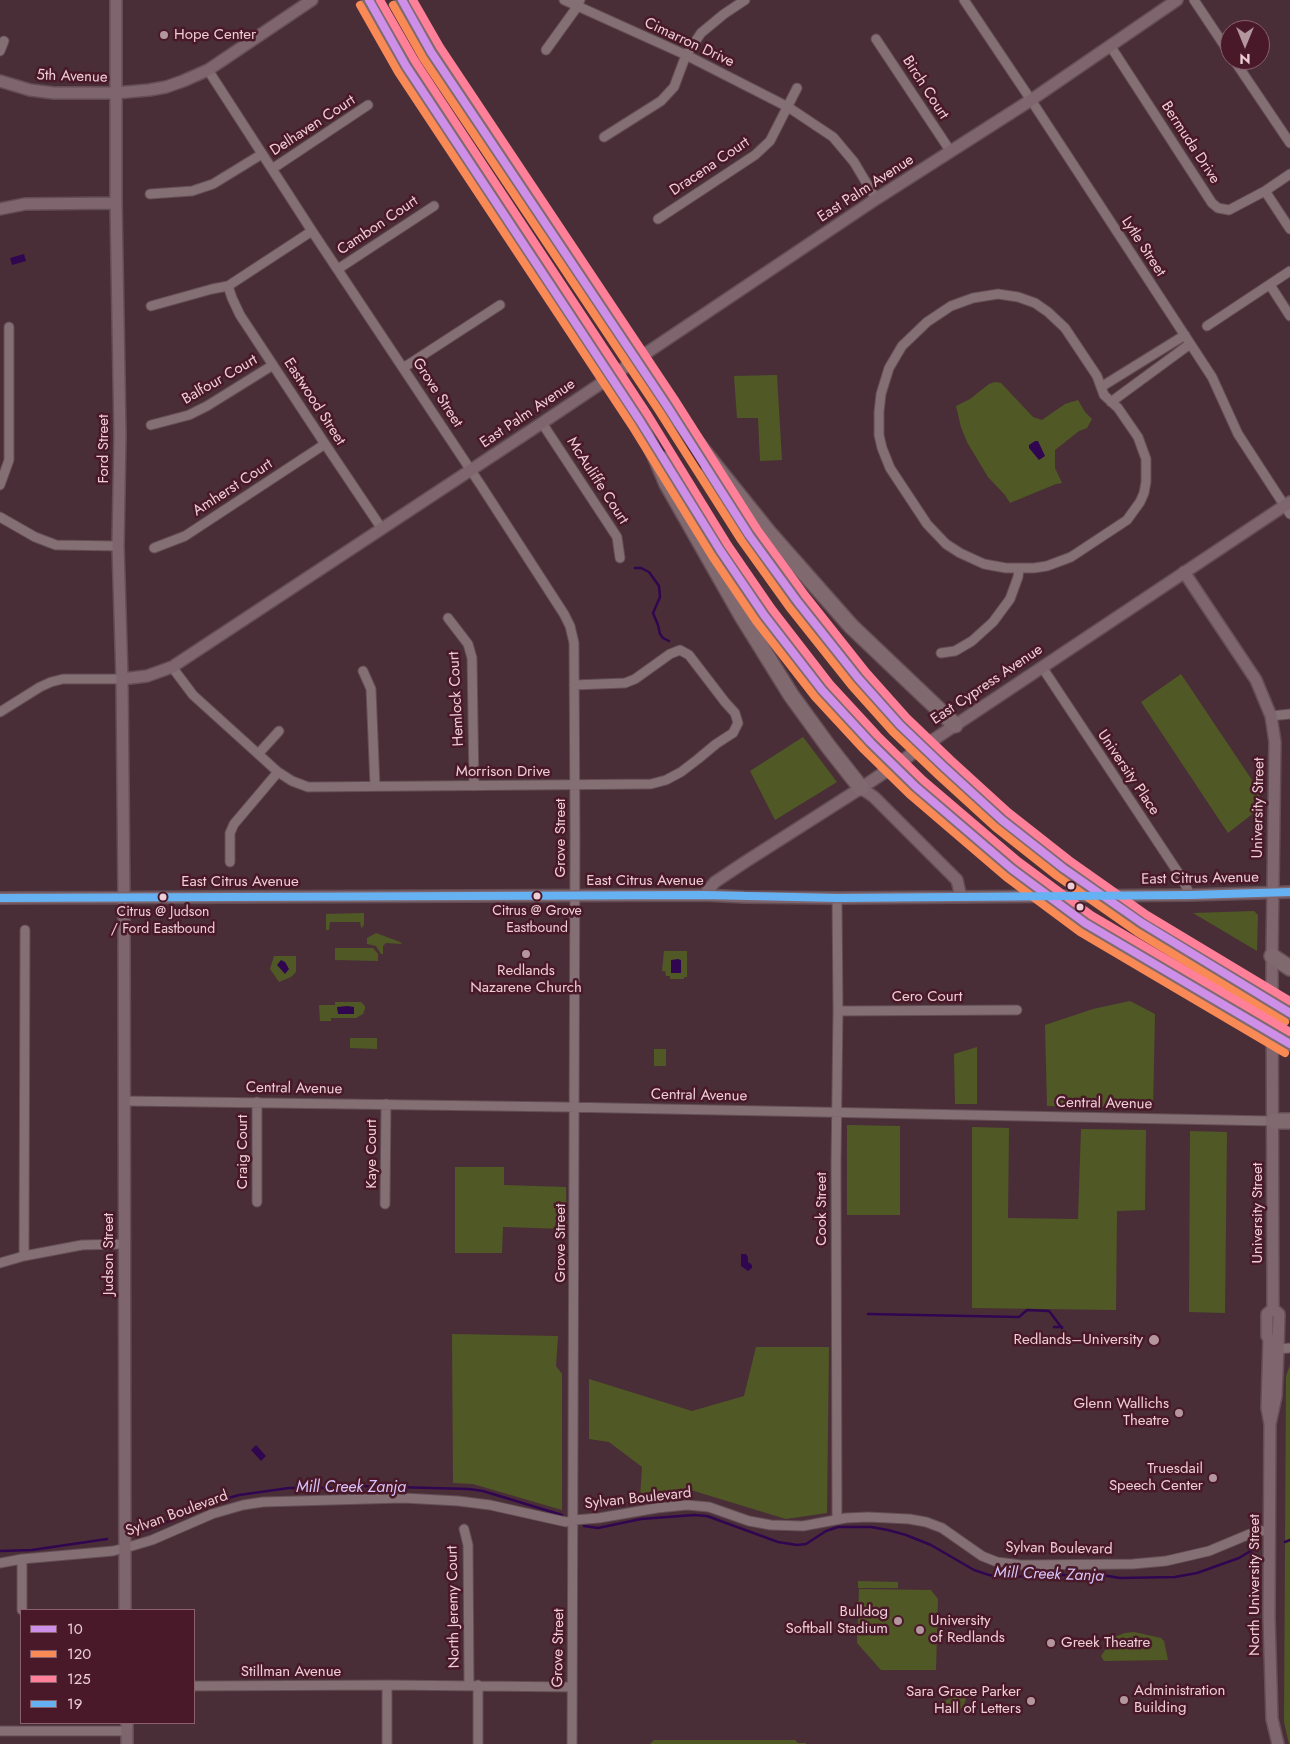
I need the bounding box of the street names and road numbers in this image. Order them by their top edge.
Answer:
street label: Cimarron Drive [641,14,737,72]
street label: Birch Court [898,53,952,123]
street label: 5th Avenue [36,67,108,87]
street label: Delhaven Court [267,92,359,160]
street label: Bermuda Drive [1157,99,1223,187]
street label: Dracena Court [667,134,753,200]
street label: East Palm Avenue [815,151,917,227]
street label: Cambon Court [334,192,422,260]
street label: Lytle Street [1117,214,1169,280]
street label: Balfour Court [179,351,261,409]
street label: Eastwood Street [279,355,349,449]
street label: Grove Street [408,355,466,431]
street label: East Palm Avenue [477,376,579,452]
street label: Ford Street [95,414,113,484]
street label: McAuliffe Court [562,434,632,528]
street label: Amherst Court [190,456,276,520]
street label: East Cypress Avenue [928,641,1046,729]
street label: Hemlock Court [446,651,468,747]
street label: University Place [1093,727,1163,819]
street label: University Street [1249,757,1269,859]
street label: Morrison Drive [456,763,550,781]
street label: Grove Street [552,799,570,877]
street label: East Citrus Avenue [1141,869,1259,889]
street label: East Citrus Avenue [586,872,704,890]
street label: East Citrus Avenue [181,873,299,891]
street label: Cero Court [892,988,962,1006]
street label: Central Avenue [246,1079,342,1099]
street label: Central Avenue [651,1086,747,1106]
street label: Central Avenue [1056,1094,1152,1114]
street label: Craig Court [234,1115,252,1189]
street label: Kaye Court [363,1119,381,1189]
street label: University Street [1249,1163,1267,1263]
street label: Cook Street [813,1172,831,1246]
street label: Grove Street [552,1204,570,1282]
street label: Judson Street [100,1213,118,1295]
street label: Sylvan Boulevard [584,1484,692,1514]
street label: Sylvan Boulevard [123,1487,231,1541]
street label: North University Street [1246,1514,1264,1656]
street label: Sylvan Boulevard [1005,1539,1113,1559]
street label: North Jeremy Court [444,1545,464,1669]
street label: Grove Street [549,1608,569,1688]
street label: Stillman Avenue [241,1663,341,1681]

